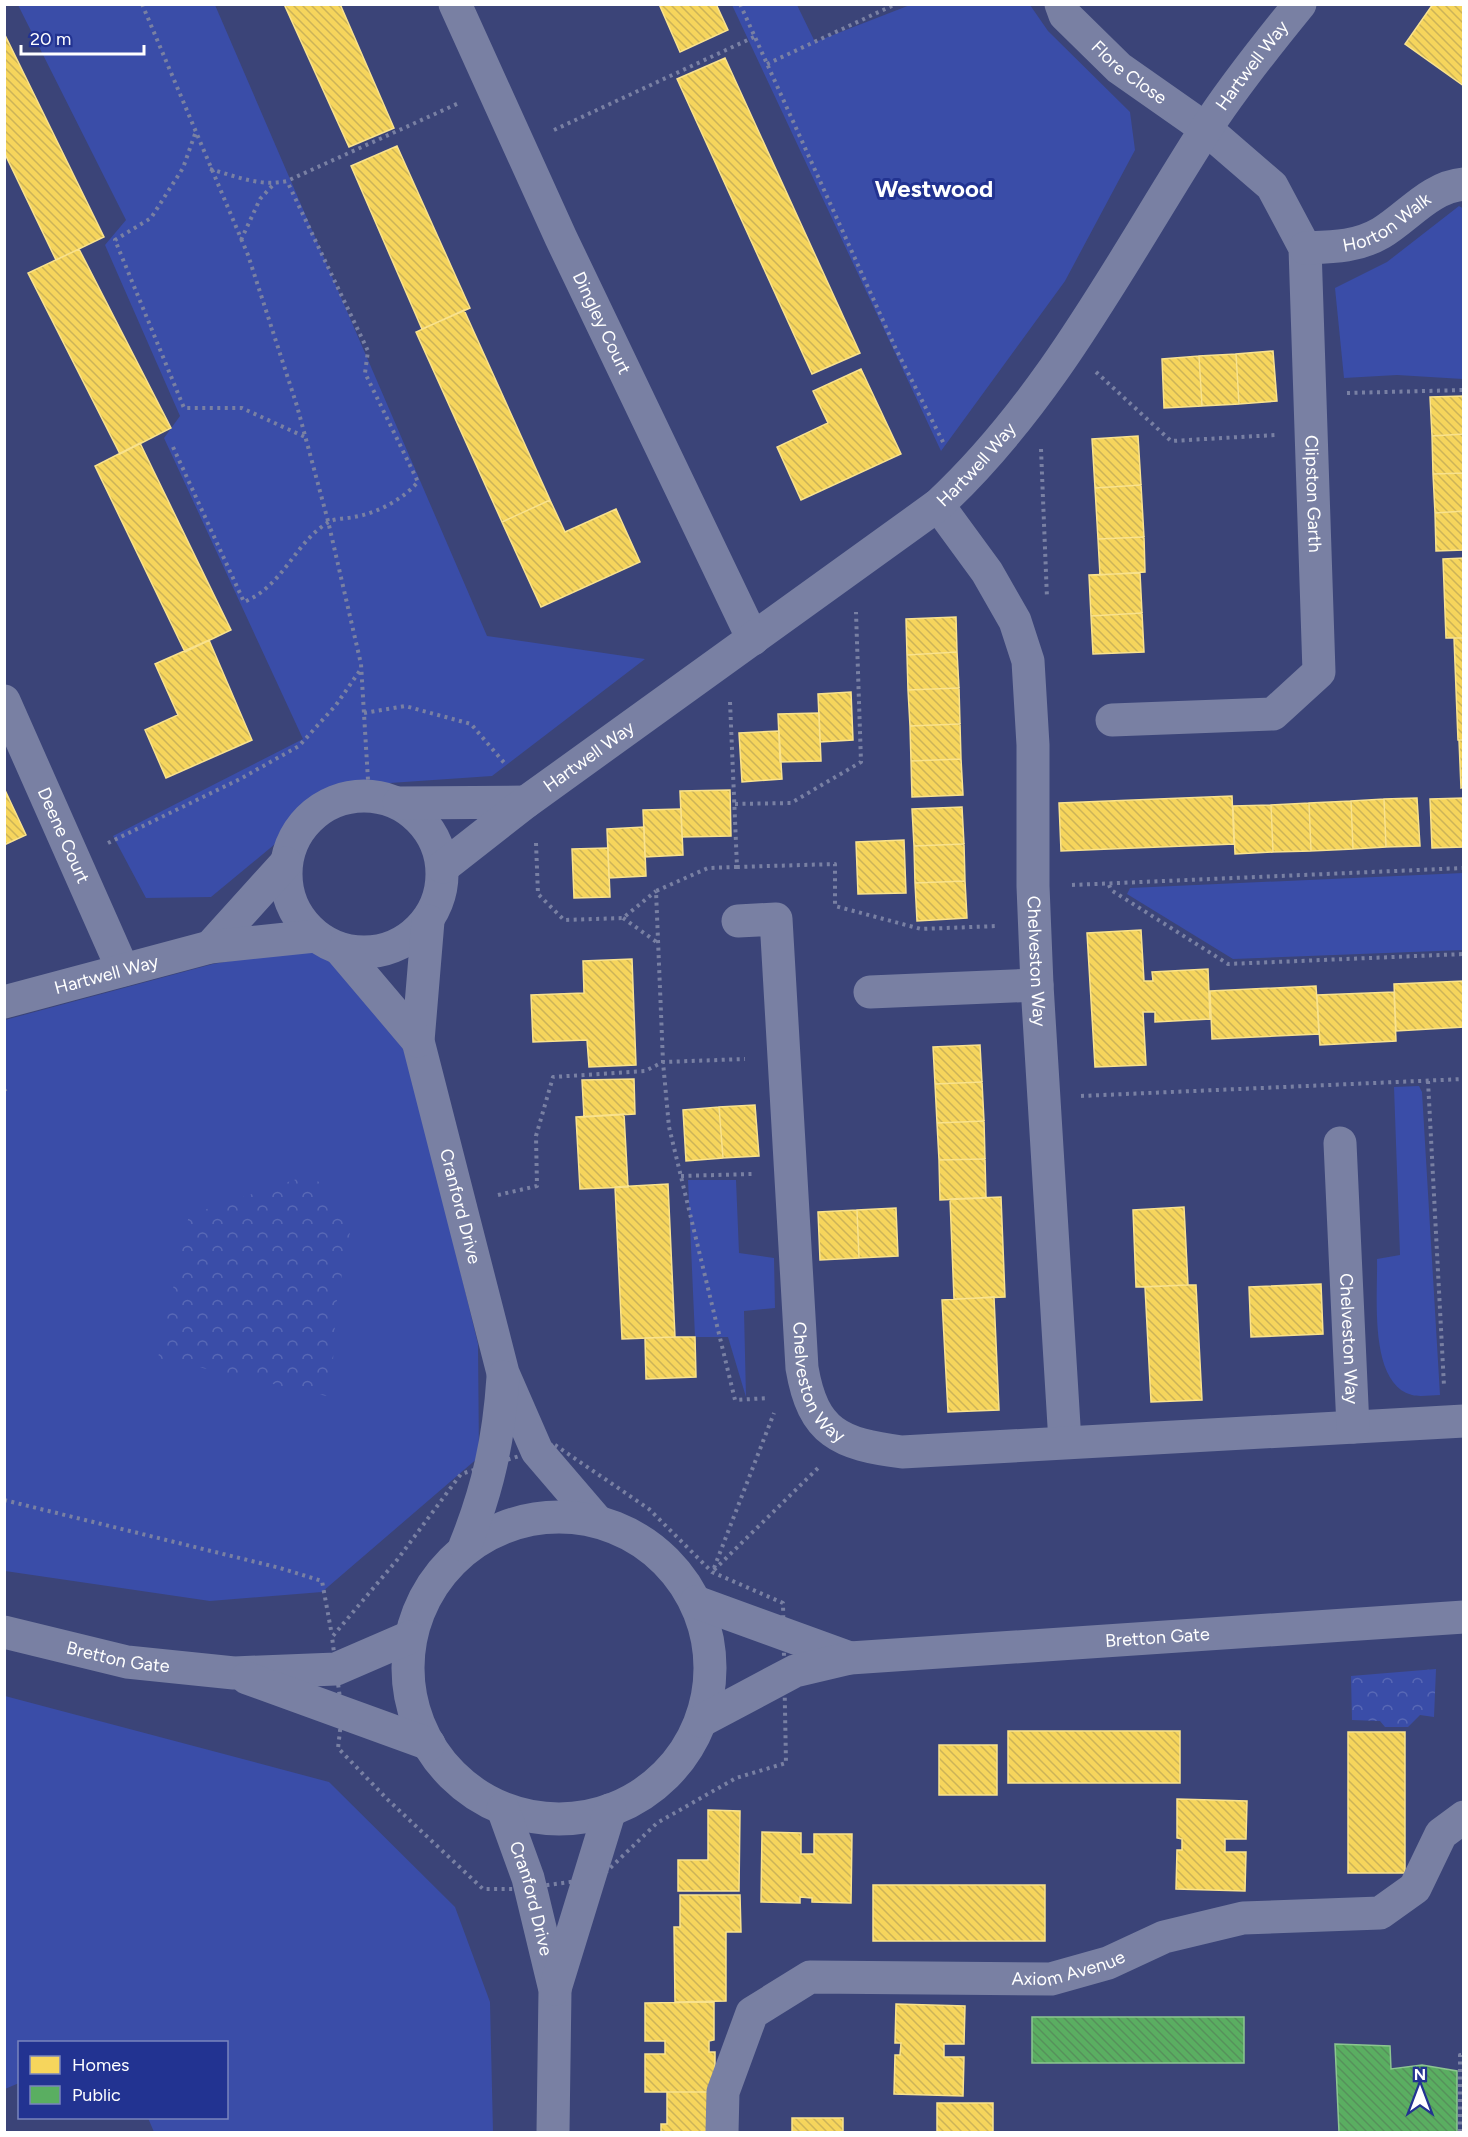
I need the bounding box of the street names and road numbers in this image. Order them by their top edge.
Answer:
street label: Hartwell Way [1211,16,1293,115]
street label: Flore Close [1087,36,1171,109]
street label: Horton Walk [1341,188,1435,257]
street label: Dingley Court [568,268,636,378]
street label: Hartwell Way [932,418,1021,511]
street label: Clipston Garth [1300,435,1326,553]
street label: Hartwell Way [539,716,639,797]
street label: Deene Court [33,784,94,887]
street label: Chelveston Way [1022,895,1051,1028]
street label: Hartwell Way [52,950,161,999]
street label: Cranford Drive [435,1146,486,1266]
street label: Chelveston Way [1335,1273,1363,1405]
street label: Chelveston Way [788,1321,849,1448]
street label: Bretton Gate [1104,1623,1211,1652]
street label: Bretton Gate [64,1637,171,1677]
street label: Cranford Drive [505,1838,557,1958]
street label: Axiom Avenue [1011,1946,1129,1991]

